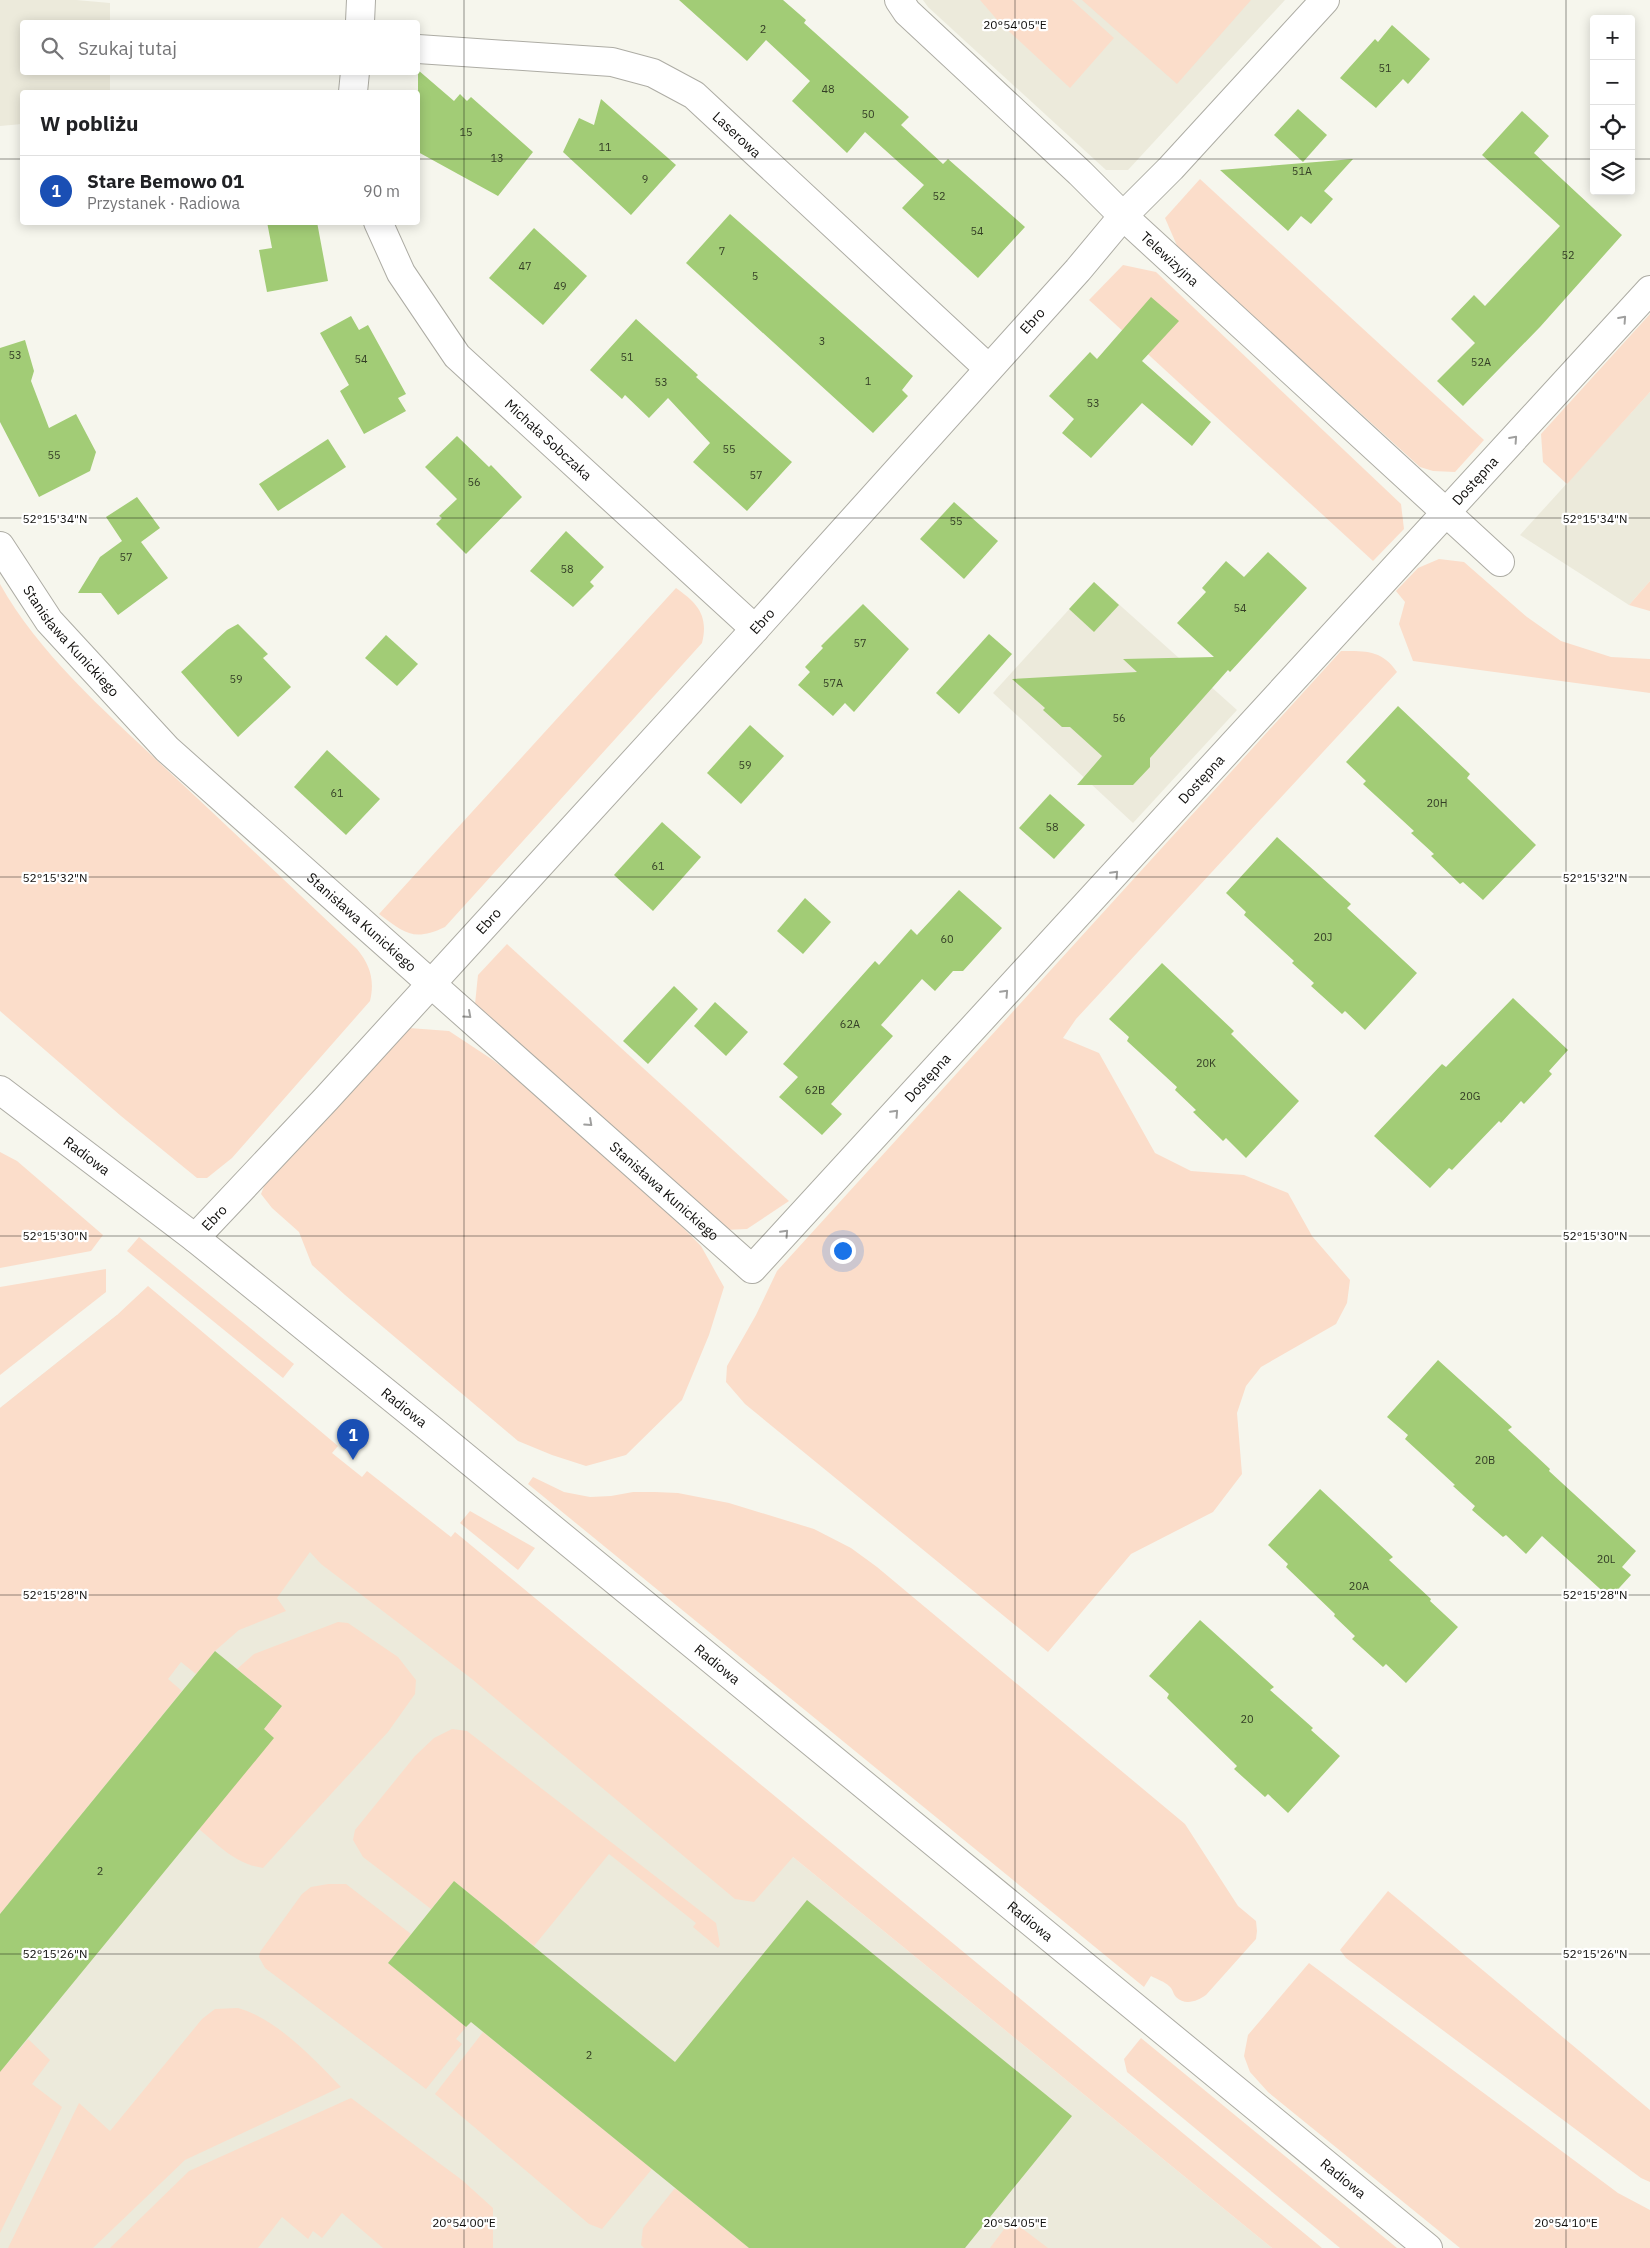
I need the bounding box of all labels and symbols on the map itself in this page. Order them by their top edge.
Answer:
text: 20°54'05"E [983,17,1047,32]
house number: 2 [760,22,766,36]
house number: 51 [1378,61,1392,75]
house number: 48 [821,82,835,96]
house number: 50 [861,107,875,121]
street label: Laserowa [709,108,765,162]
house number: 15 [459,125,473,139]
house number: 11 [598,140,612,154]
house number: 13 [490,151,504,165]
house number: 51A [1292,164,1312,178]
house number: 9 [642,172,648,186]
house number: 52 [932,189,946,203]
house number: 54 [970,224,984,238]
street label: Telewizyjna [1137,228,1203,291]
house number: 7 [719,244,725,258]
house number: 52 [1561,248,1575,262]
house number: 47 [518,259,532,273]
house number: 5 [752,269,758,283]
house number: 49 [553,279,567,293]
street label: Ebro [1016,304,1049,338]
one-way arrow [1617,315,1626,324]
house number: 3 [819,334,825,348]
house number: 53 [8,348,22,362]
house number: 51 [620,350,634,364]
house number: 54 [354,352,368,366]
house number: 52A [1471,355,1491,369]
house number: 1 [865,374,872,388]
house number: 53 [654,375,668,389]
street label: Michała Sobczaka [501,395,596,485]
house number: 53 [1086,396,1100,410]
one-way arrow [1508,435,1517,444]
house number: 55 [722,442,736,456]
house number: 55 [47,448,61,462]
street label: Dostępna [1448,452,1502,509]
house number: 57 [749,468,763,482]
house number: 56 [467,475,481,489]
text: 52°15'34"N [22,511,88,526]
text: 52°15'34"N [1562,511,1628,526]
house number: 55 [949,514,963,528]
house number: 57 [119,550,133,564]
house number: 58 [560,562,574,576]
street label: Stanisława Kunickiego [19,582,123,701]
house number: 54 [1233,601,1247,615]
street label: Ebro [746,604,779,638]
house number: 57 [853,636,867,650]
house number: 59 [229,672,243,686]
house number: 57A [823,676,843,690]
house number: 56 [1112,711,1126,725]
street label: Dostępna [1174,751,1229,807]
house number: 59 [738,758,752,772]
house number: 61 [330,786,344,800]
house number: 20H [1427,796,1447,810]
house number: 58 [1045,820,1059,834]
house number: 61 [651,859,665,873]
street label: Stanisława Kunickiego [303,869,420,975]
text: 52°15'32"N [22,870,88,885]
one-way arrow [1109,870,1118,879]
text: 52°15'32"N [1562,870,1628,885]
street label: Ebro [472,904,505,938]
house number: 20J [1314,930,1332,944]
house number: 60 [940,932,954,946]
one-way arrow [999,990,1008,999]
one-way arrow [462,1009,471,1018]
house number: 62A [840,1017,860,1031]
street label: Dostępna [901,1049,955,1106]
house number: 20K [1196,1056,1216,1070]
house number: 62B [805,1083,825,1097]
house number: 20G [1460,1089,1480,1103]
one-way arrow [889,1110,898,1119]
one-way arrow [583,1117,592,1126]
street label: Radiowa [60,1132,114,1180]
street label: Stanisława Kunickiego [606,1138,723,1245]
street label: Ebro [198,1201,231,1234]
text: 52°15'30"N [22,1228,88,1243]
text: 52°15'30"N [1562,1228,1628,1243]
one-way arrow [779,1229,788,1238]
your location [830,1238,856,1264]
street label: Radiowa [378,1384,431,1432]
pin: 1 [337,1419,369,1460]
house number: 20B [1475,1453,1495,1467]
house number: 20L [1597,1552,1616,1566]
house number: 20A [1349,1579,1369,1593]
text: 52°15'28"N [22,1587,88,1602]
text: 52°15'28"N [1562,1587,1628,1602]
street label: Radiowa [691,1640,744,1689]
house number: 20 [1240,1712,1254,1726]
house number: 2 [97,1864,103,1878]
street label: Radiowa [1004,1897,1057,1946]
text: 52°15'26"N [22,1946,88,1961]
text: 52°15'26"N [1562,1946,1628,1961]
house number: 2 [586,2048,592,2062]
street label: Radiowa [1317,2154,1370,2203]
text: 20°54'00"E [432,2215,496,2230]
text: 20°54'05"E [983,2215,1047,2230]
text: 20°54'10"E [1534,2215,1598,2230]

